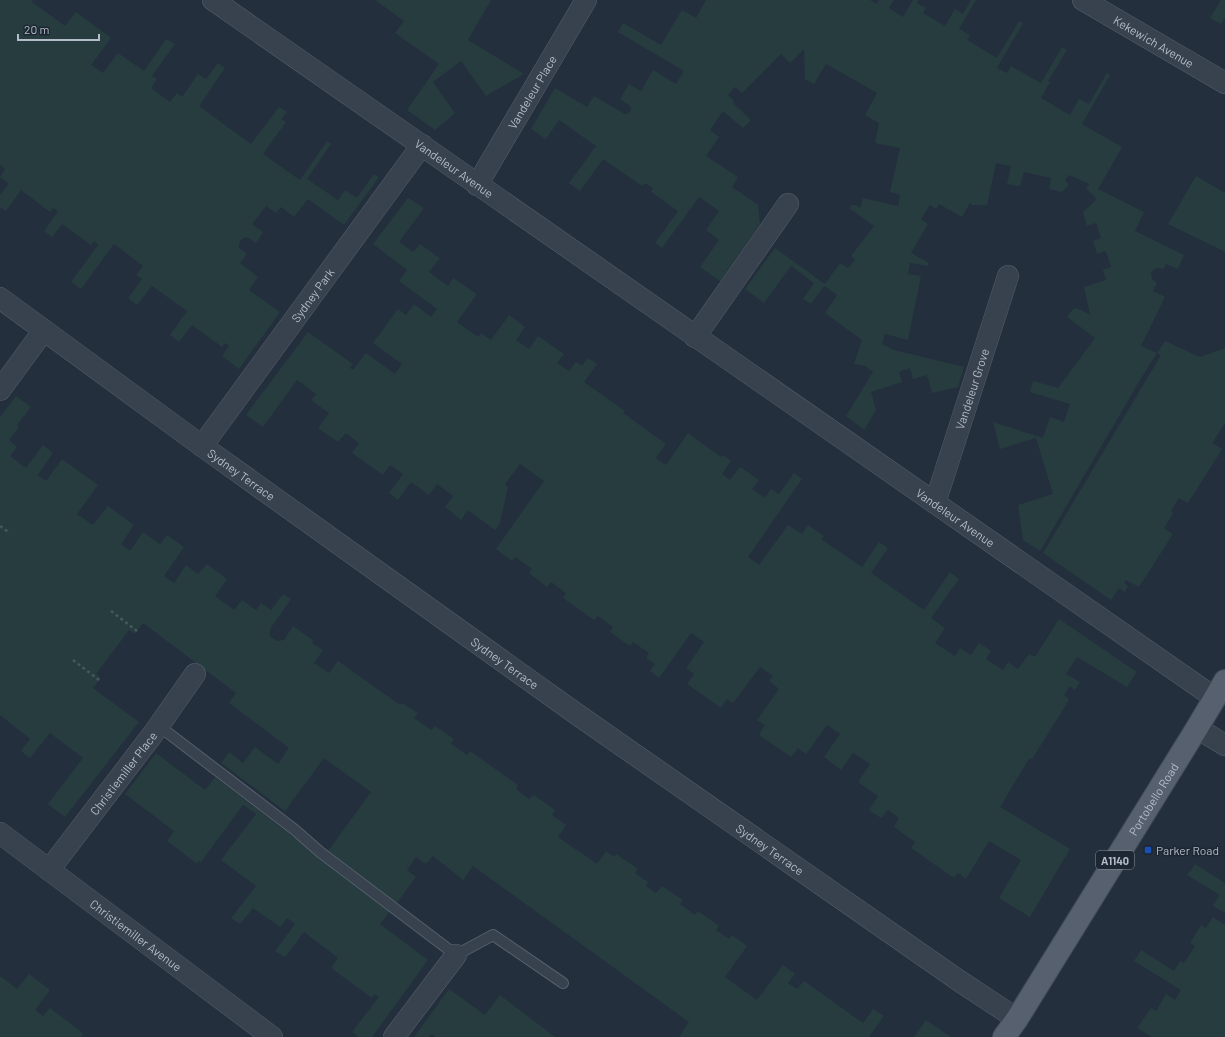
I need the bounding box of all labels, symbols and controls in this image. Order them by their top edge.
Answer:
street label: Kekewich Avenue [1111,12,1196,70]
scale bar [18,16,99,42]
text: 20 m [24,22,50,36]
street label: Vandeleur Place [505,53,559,131]
street label: Vandeleur Avenue [412,136,496,200]
street label: Sydney Park [288,265,337,325]
street label: Vandeleur Grove [952,347,991,431]
street label: Sydney Terrace [205,445,278,503]
street label: Vandeleur Avenue [914,485,998,549]
street label: Sydney Terrace [469,634,541,692]
street label: Christiemiller Place [87,729,159,818]
street label: Portobello Road [1125,760,1181,838]
street label: Sydney Terrace [734,821,807,877]
place label: Parker Road [1156,843,1219,857]
marker: Parker Road [1143,845,1153,855]
road number: A1140 [1096,851,1134,869]
street label: Christiemiller Avenue [88,896,184,974]

